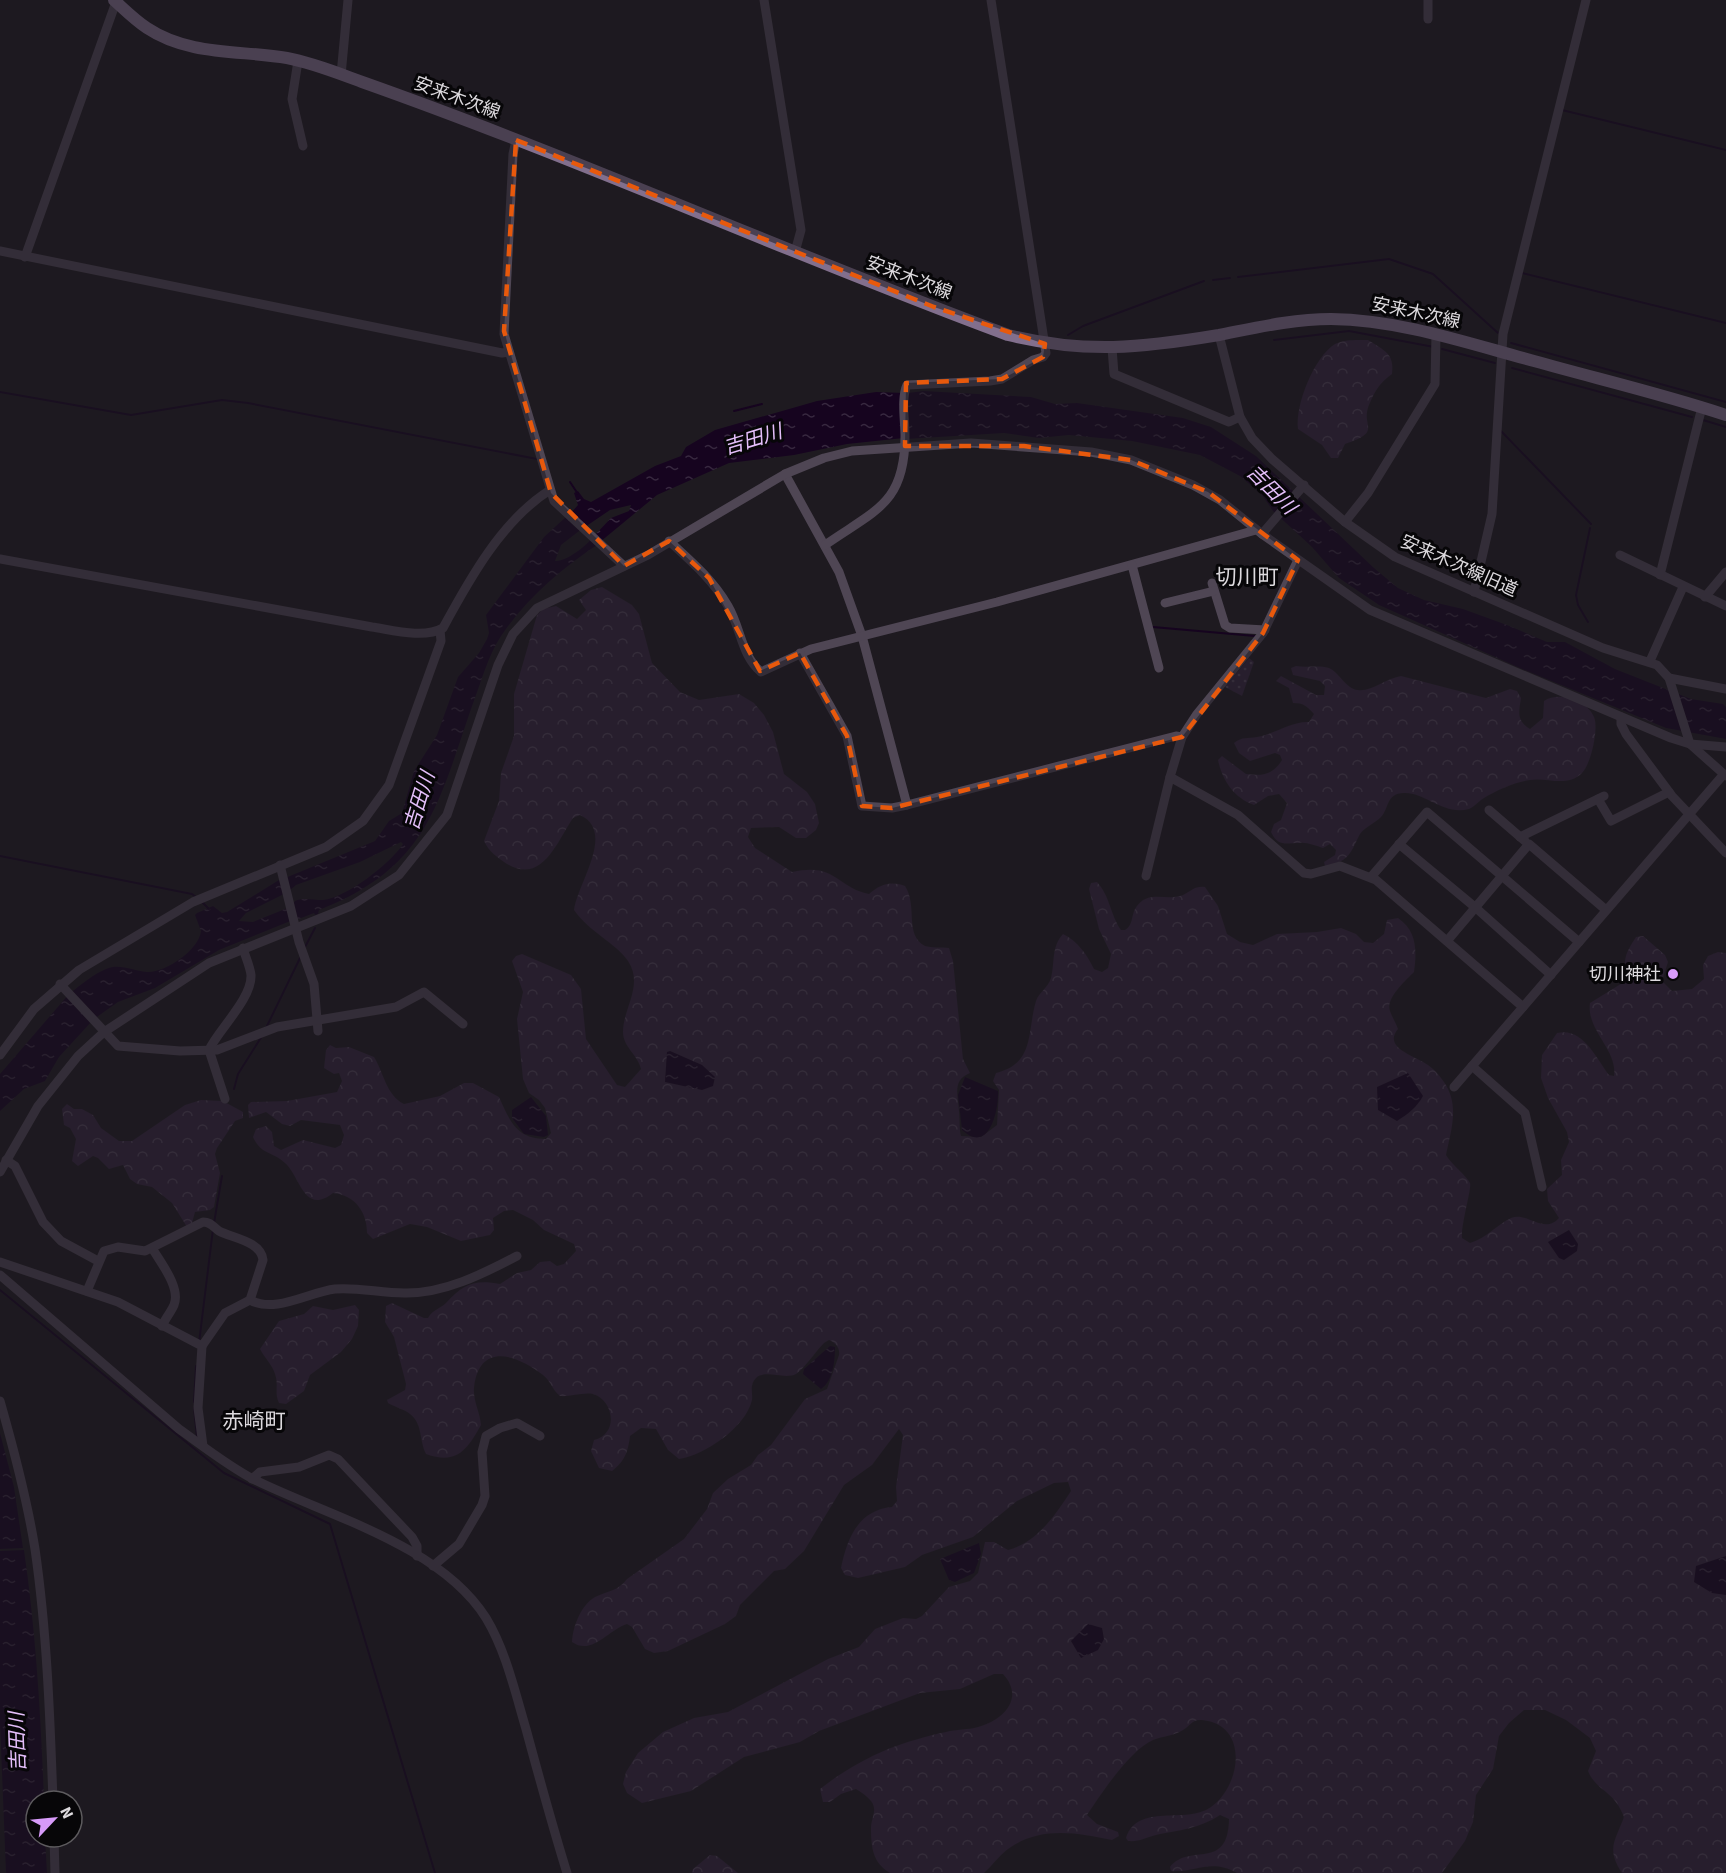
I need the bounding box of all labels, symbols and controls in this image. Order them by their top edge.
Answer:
street label: 安来木次線 [410,71,504,125]
street label: 安来木次線 [863,250,955,306]
street label: 安来木次線 [1369,291,1463,335]
water label: 吉田川 [720,417,788,462]
water label: 吉田川 [1240,459,1304,523]
street label: 安来木次線旧道 [1396,529,1522,603]
district label: 切川町 [1216,562,1279,592]
water label: 吉田川 [398,766,443,834]
place label: 切川神社 [1589,962,1661,987]
marker: 切川神社 [1666,967,1680,981]
district label: 赤崎町 [223,1406,286,1436]
water label: 吉田川 [3,1710,33,1772]
north arrow [24,1789,84,1849]
text: N [54,1803,79,1822]

